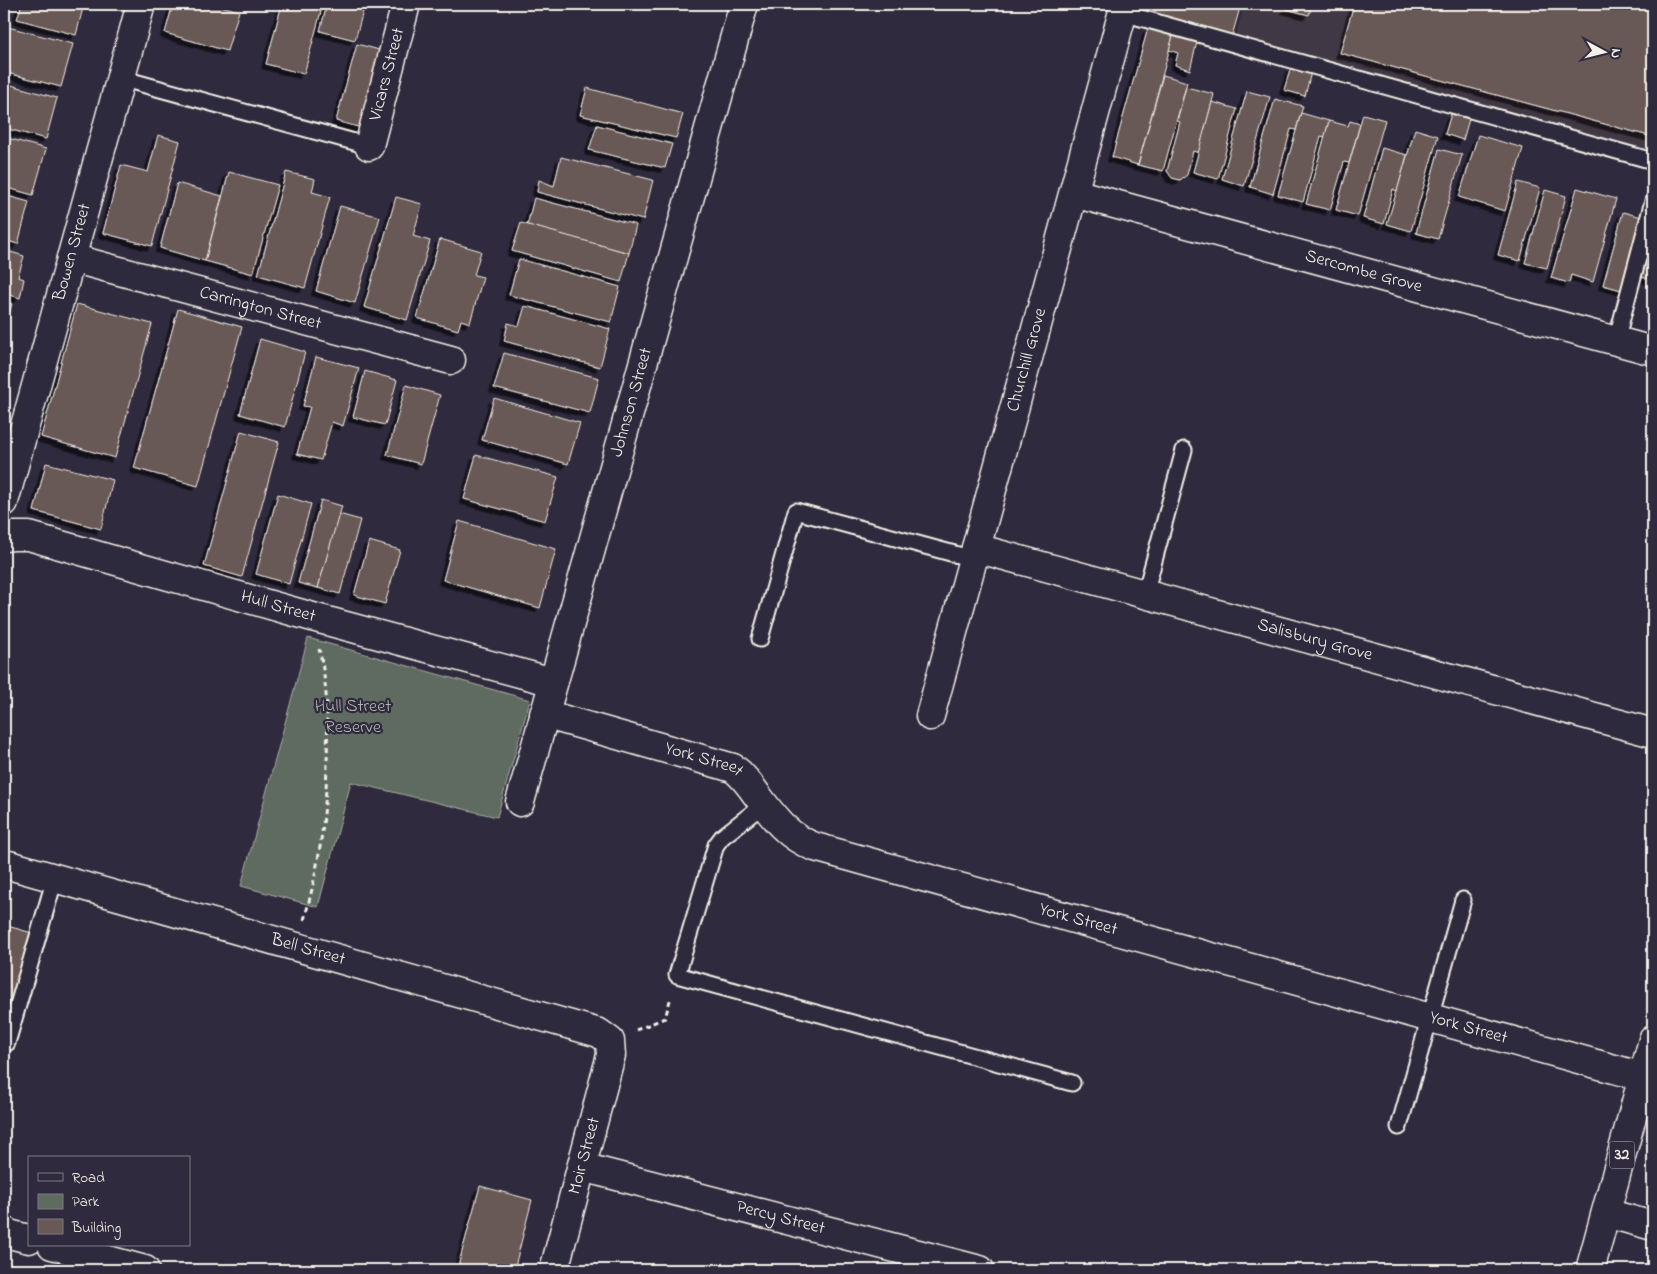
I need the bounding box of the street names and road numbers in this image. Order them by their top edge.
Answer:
street label: Vicars Street [363,25,412,125]
street label: Bowen Street [47,201,99,305]
street label: Sercombe Grove [1302,244,1426,301]
street label: Carrington Street [196,280,324,338]
street label: Churchill Grove [1001,304,1054,415]
street label: Johnson Street [604,345,660,460]
street label: Hull Street [238,584,318,630]
street label: Salisbury Grove [1254,612,1376,669]
street label: York Street [661,736,749,784]
street label: York Street [1036,897,1120,943]
street label: Bell Street [267,927,348,973]
street label: York Street [1426,1005,1511,1052]
street label: Moir Street [562,1114,608,1198]
road number: 32 [1610,1142,1634,1168]
street label: Percy Street [733,1194,828,1242]

